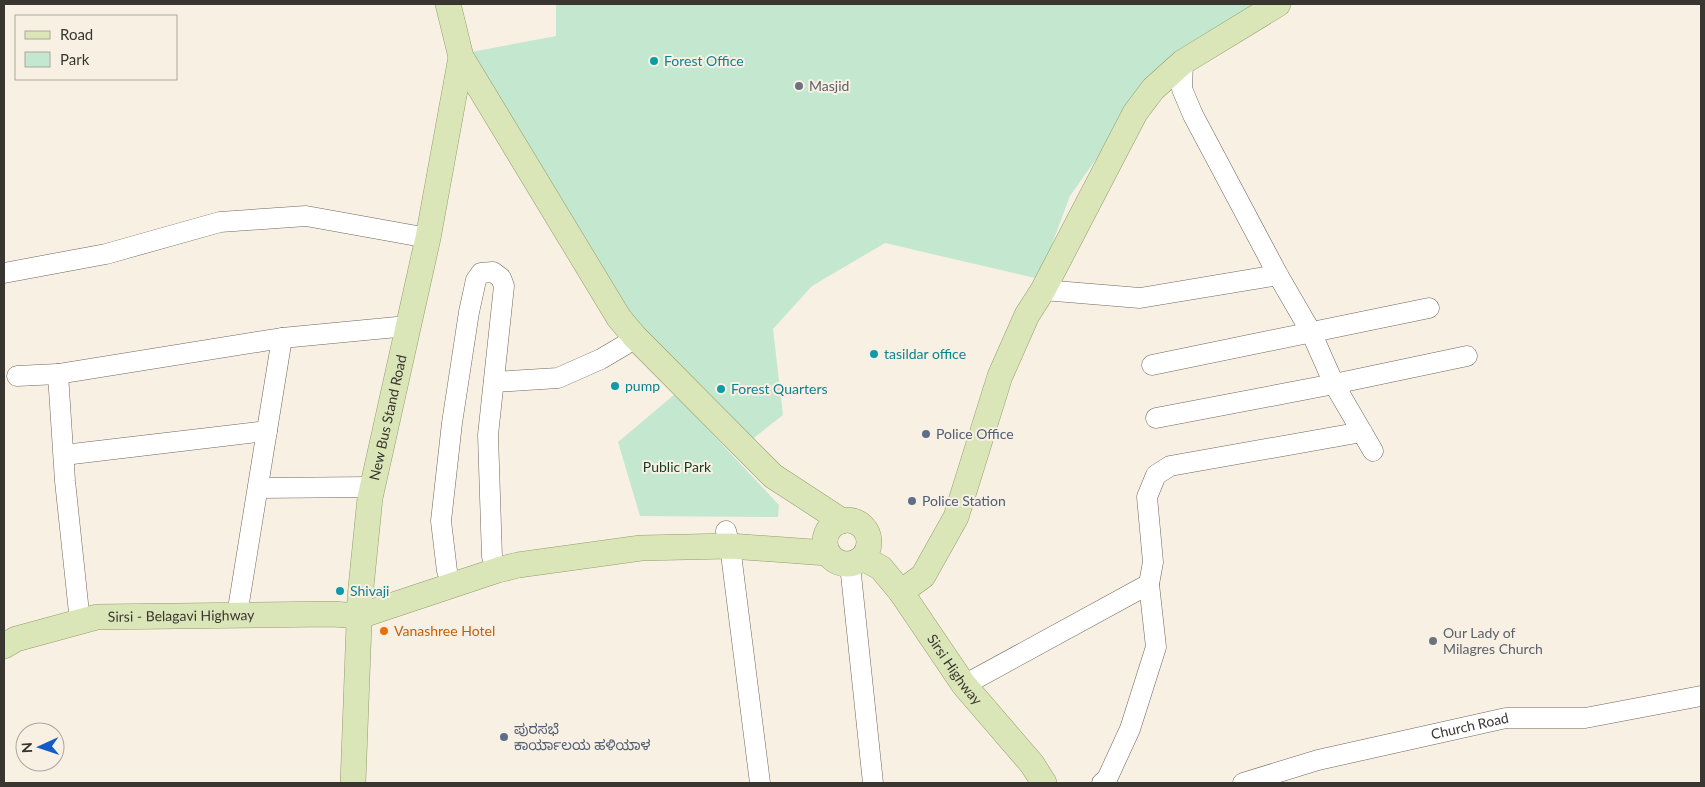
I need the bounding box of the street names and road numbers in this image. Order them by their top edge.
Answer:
street label: New Bus Stand Road [365,353,410,482]
street label: Sirsi - Belagavi Highway [108,606,255,625]
street label: Sirsi Highway [924,631,987,708]
street label: Church Road [1429,709,1510,743]

